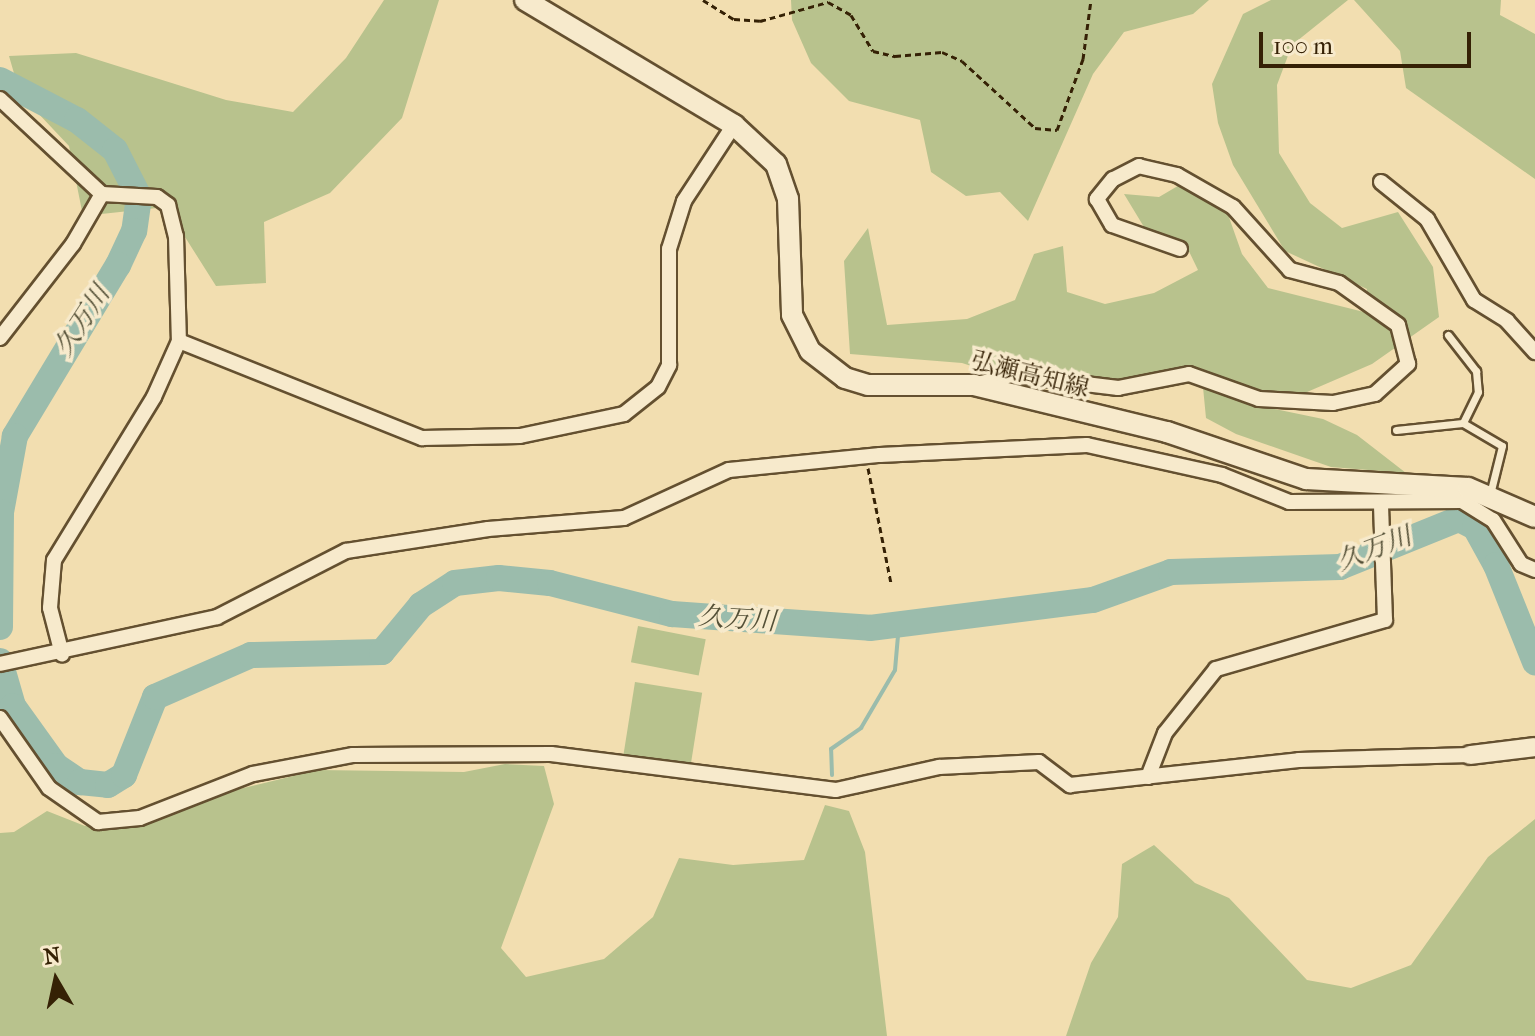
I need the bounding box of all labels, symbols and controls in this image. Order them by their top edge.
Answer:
scale bar [1263,16,1475,66]
text: 100 m [1273,32,1333,60]
water label: 久万川 [48,280,116,362]
street label: 弘瀬高知線 [968,347,1092,403]
water label: 久万川 [1332,520,1416,578]
water label: 久万川 [697,601,777,637]
north arrow [16,940,96,1020]
text: N [42,942,63,970]

